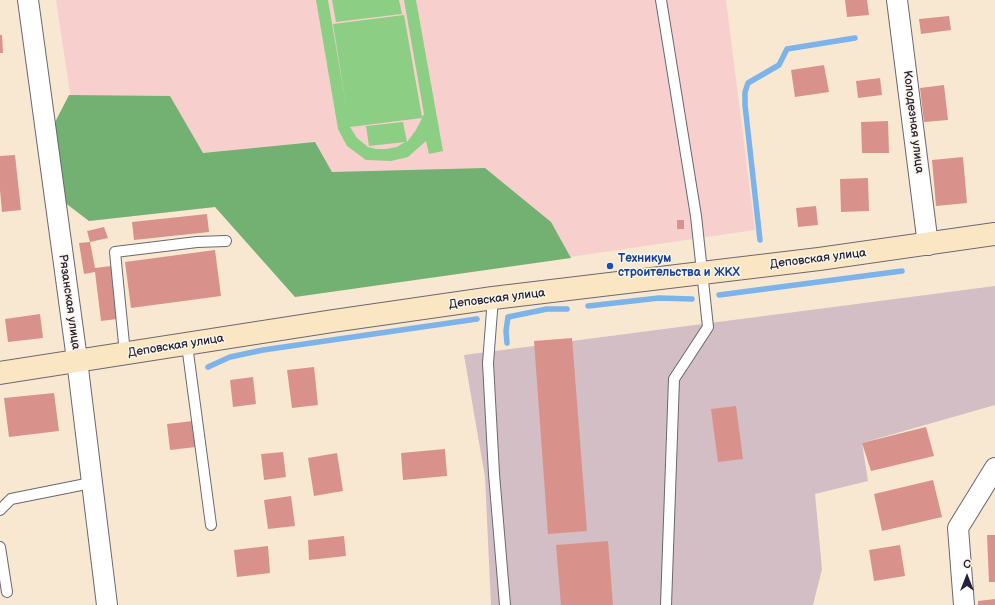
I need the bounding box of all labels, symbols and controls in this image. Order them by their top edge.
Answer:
street label: Колодезная улица [900,70,926,174]
street label: Деповская улица [769,246,867,272]
place label: Техникум строительства и ЖКХ [618,252,740,280]
street label: Рязанская улица [55,253,83,351]
marker: Техникум строительства и ЖКХ [605,261,615,271]
street label: Деповская улица [448,286,546,312]
street label: Деповская улица [127,331,225,361]
north arrow [947,557,987,597]
text: С [963,558,971,571]

